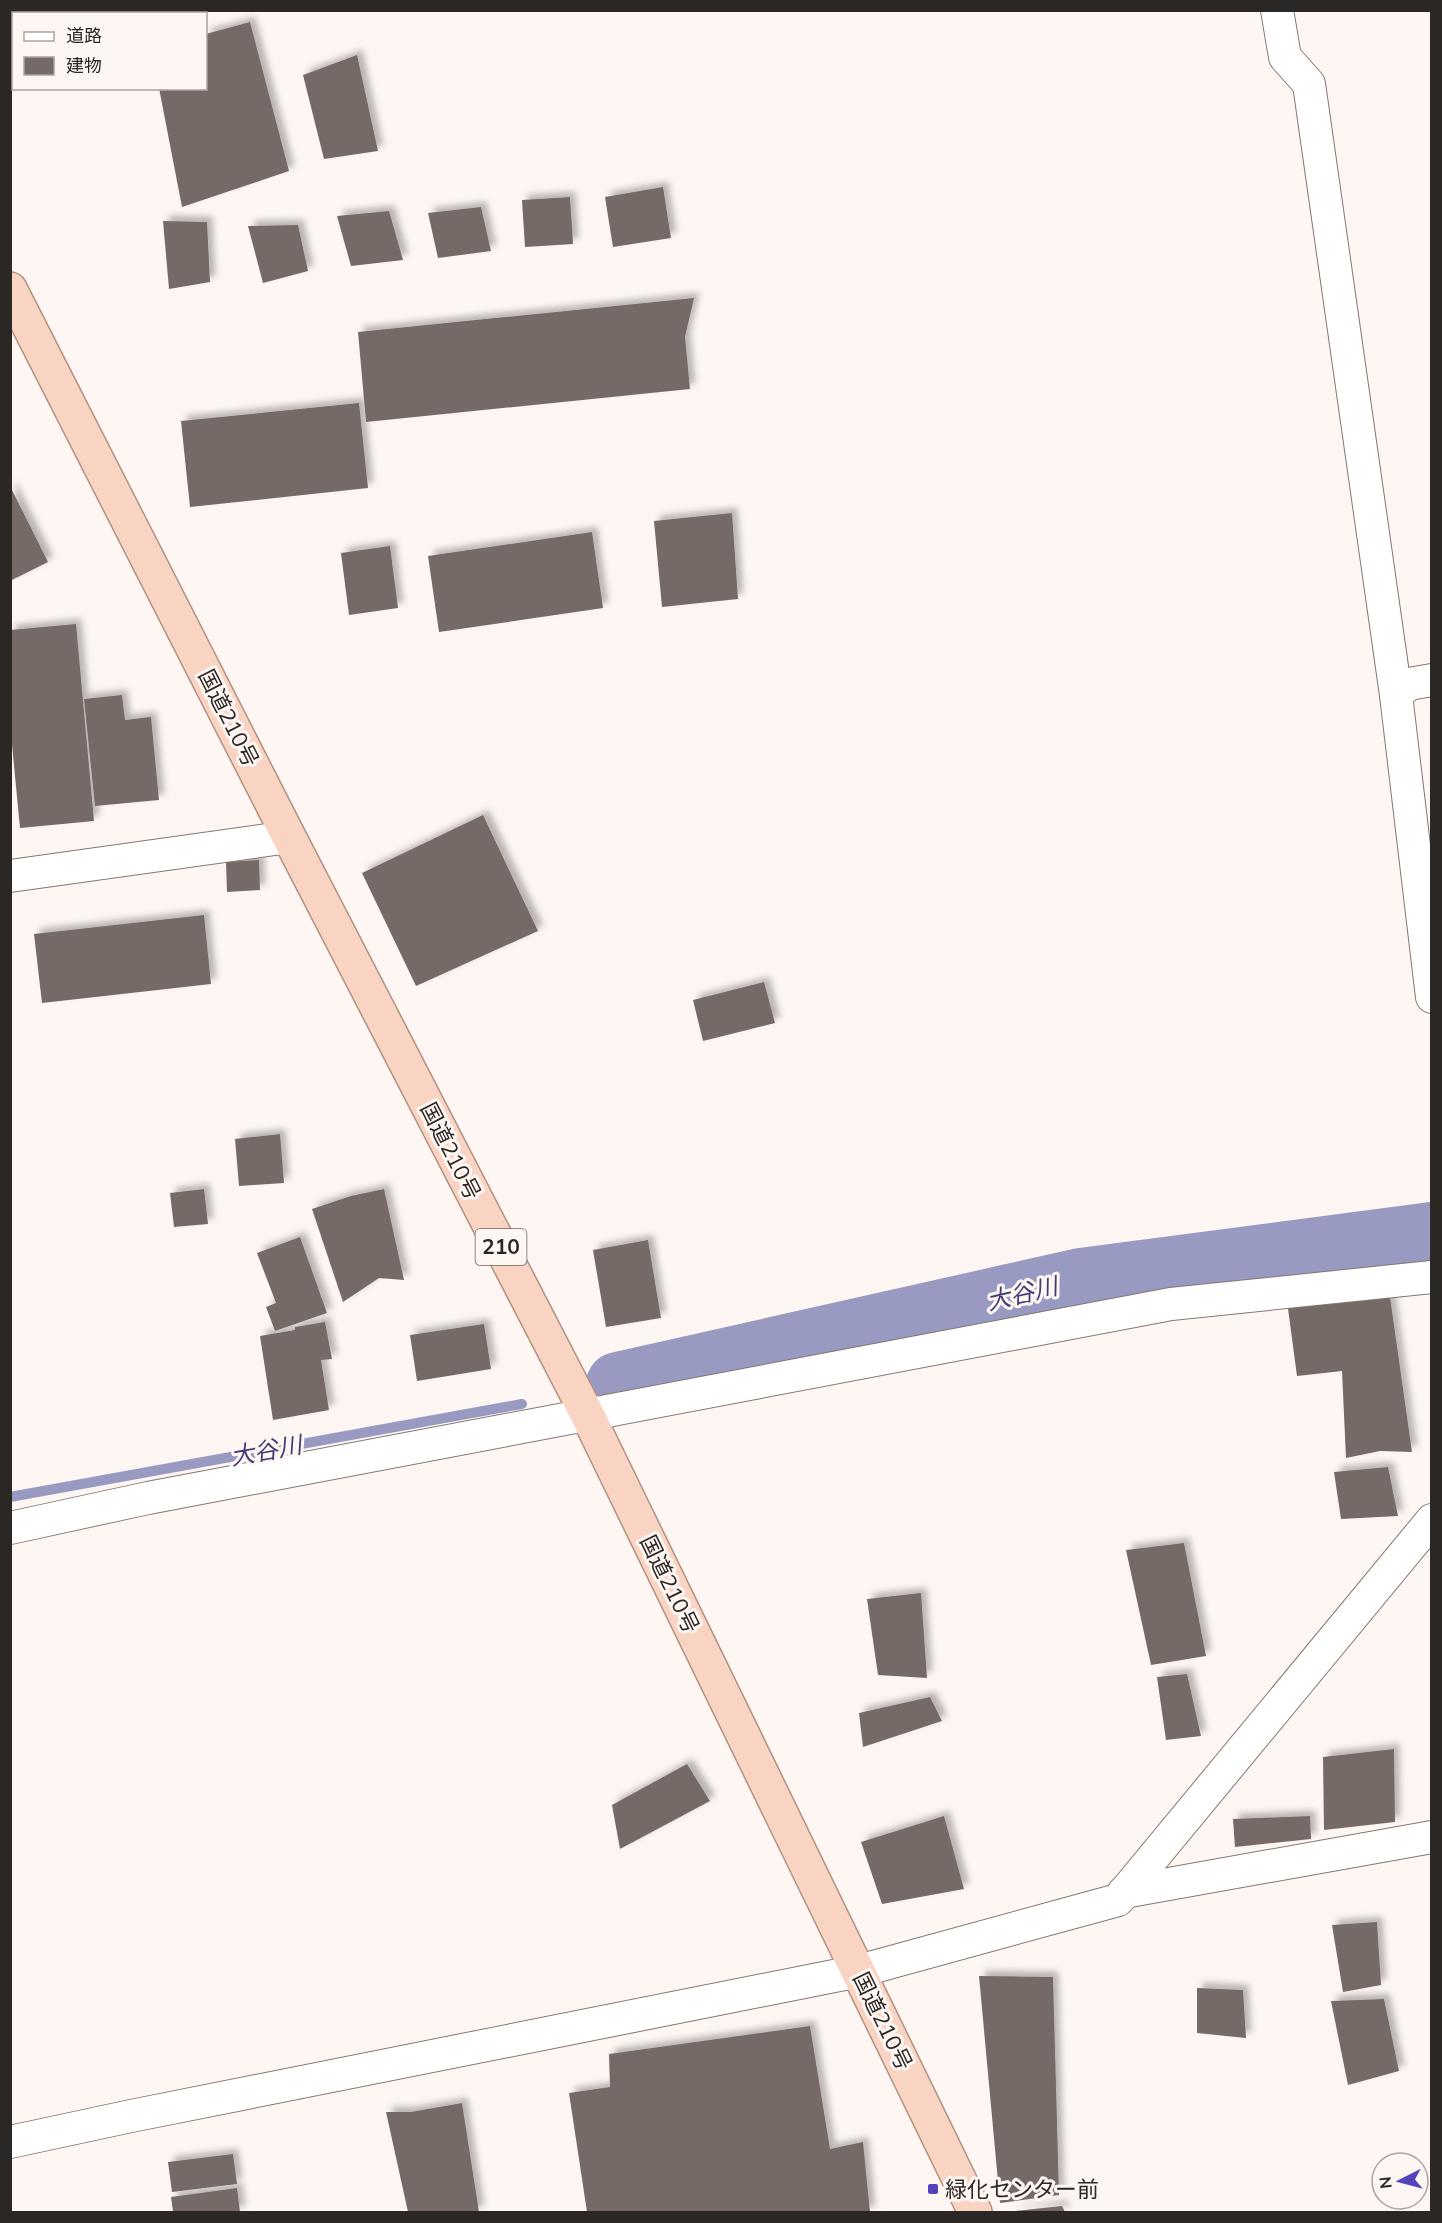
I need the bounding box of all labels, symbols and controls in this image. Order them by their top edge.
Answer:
legend [12,12,207,90]
text: 道路 [66,24,102,47]
text: 建物 [66,54,102,77]
street label: 国道210号 [193,665,265,771]
street label: 国道210号 [415,1098,487,1204]
road number: 210 [476,1229,526,1265]
water label: 大谷川 [983,1270,1063,1316]
water label: 大谷川 [228,1428,307,1471]
street label: 国道210号 [634,1530,706,1638]
street label: 国道210号 [847,1967,919,2075]
north arrow [1370,2151,1430,2211]
place label: 緑化センター前 [945,2175,1099,2203]
text: N [1375,2176,1396,2190]
marker: 緑化センター前 [926,2182,940,2196]

